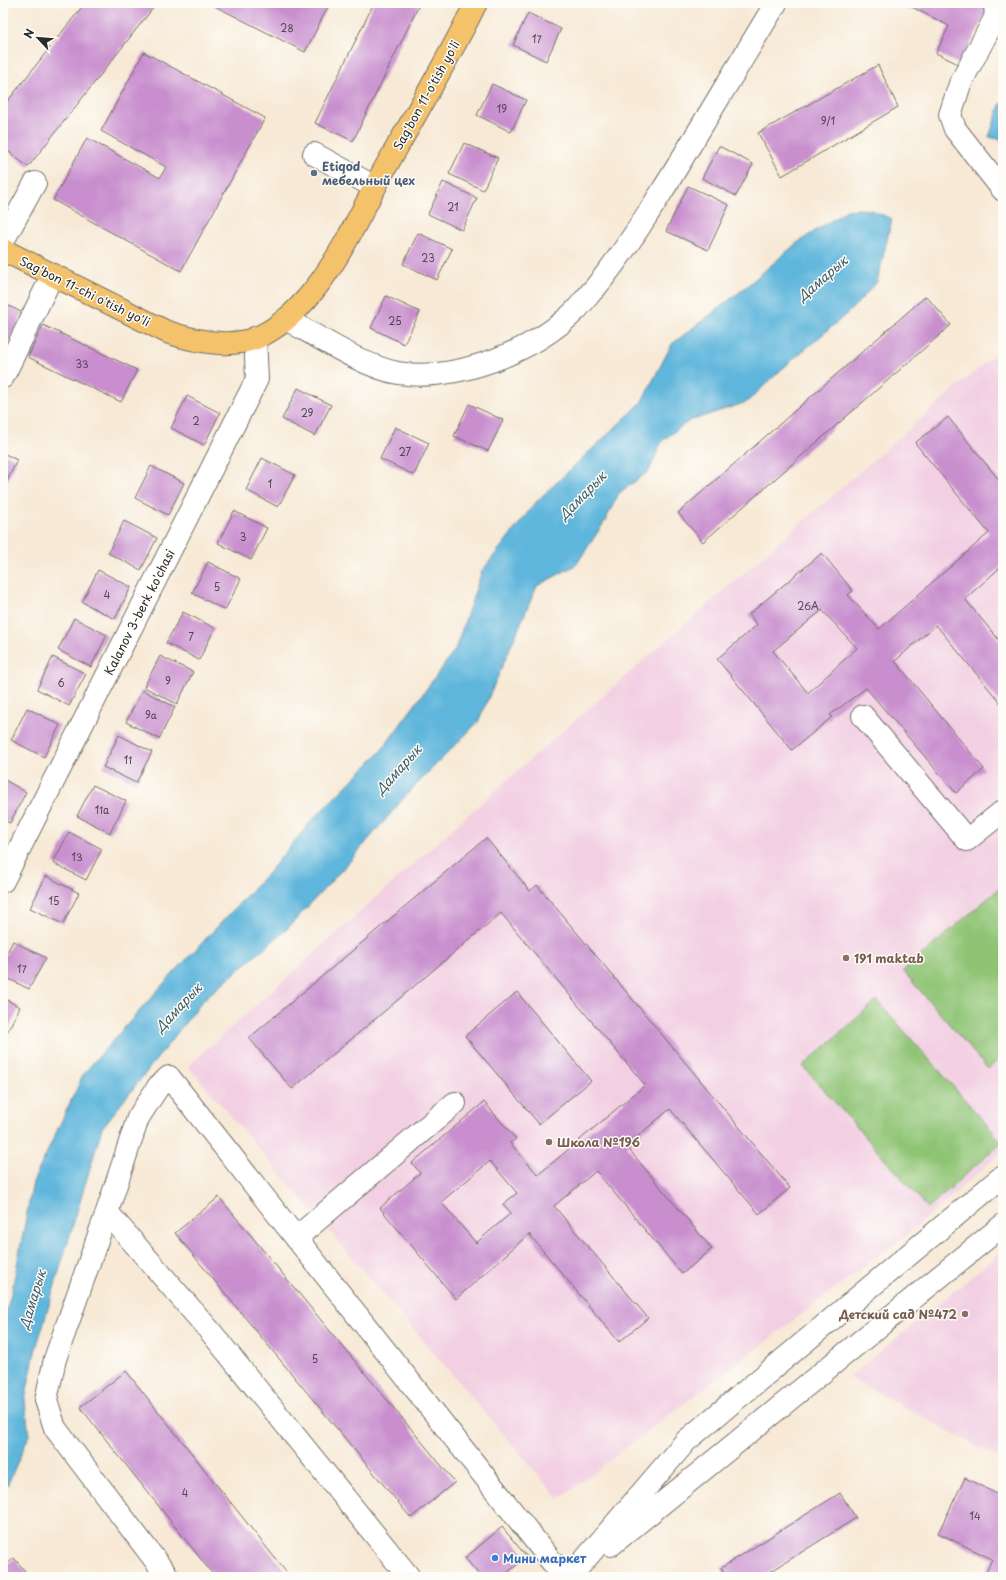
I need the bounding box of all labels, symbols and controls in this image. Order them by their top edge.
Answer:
north arrow [18,18,58,58]
house number: 28 [280,20,294,35]
text: N [19,25,38,41]
house number: 17 [532,31,543,46]
street label: Sag'bon 11-o'tish yo'li [388,37,464,153]
house number: 19 [497,101,507,116]
house number: 9/1 [821,113,835,128]
place label: Etiqod мебельный цех [322,157,416,189]
marker: Etiqod мебельный цех [309,168,319,178]
house number: 21 [447,199,459,214]
house number: 23 [421,250,435,265]
water label: Дамарык [792,250,852,306]
street label: Sag'bon 11-chi o'tish yo'li [17,251,153,331]
house number: 25 [388,313,402,328]
house number: 33 [75,356,89,371]
house number: 29 [301,405,314,420]
house number: 2 [192,413,200,428]
house number: 27 [399,444,412,459]
water label: Дамарык [553,466,611,524]
house number: 1 [268,476,272,491]
house number: 3 [240,529,246,544]
street label: Kalanov 3-berk ko'chasi [99,546,179,678]
house number: 5 [214,579,220,594]
house number: 4 [104,587,111,602]
house number: 26A [797,598,819,613]
house number: 7 [188,629,194,644]
house number: 9 [165,673,171,688]
house number: 6 [57,675,65,690]
house number: 9a [145,707,158,722]
water label: Дамарык [370,739,426,799]
house number: 11 [124,752,132,767]
house number: 11a [95,802,110,817]
house number: 13 [71,849,83,864]
house number: 15 [49,893,59,908]
place label: 191 maktab [854,949,924,967]
marker: 191 maktab [841,953,851,963]
house number: 17 [17,961,28,976]
water label: Дамарык [150,977,207,1036]
place label: Школа №196 [557,1133,640,1151]
marker: Школа №196 [544,1137,554,1147]
water label: Дамарык [14,1266,50,1332]
place label: Детский сад №472 [838,1305,958,1323]
marker: Детский сад №472 [960,1309,970,1319]
house number: 5 [312,1351,318,1366]
house number: 4 [182,1485,189,1500]
house number: 14 [969,1508,981,1523]
place label: Мини маркет [503,1549,587,1567]
marker: Мини маркет [490,1553,500,1563]

